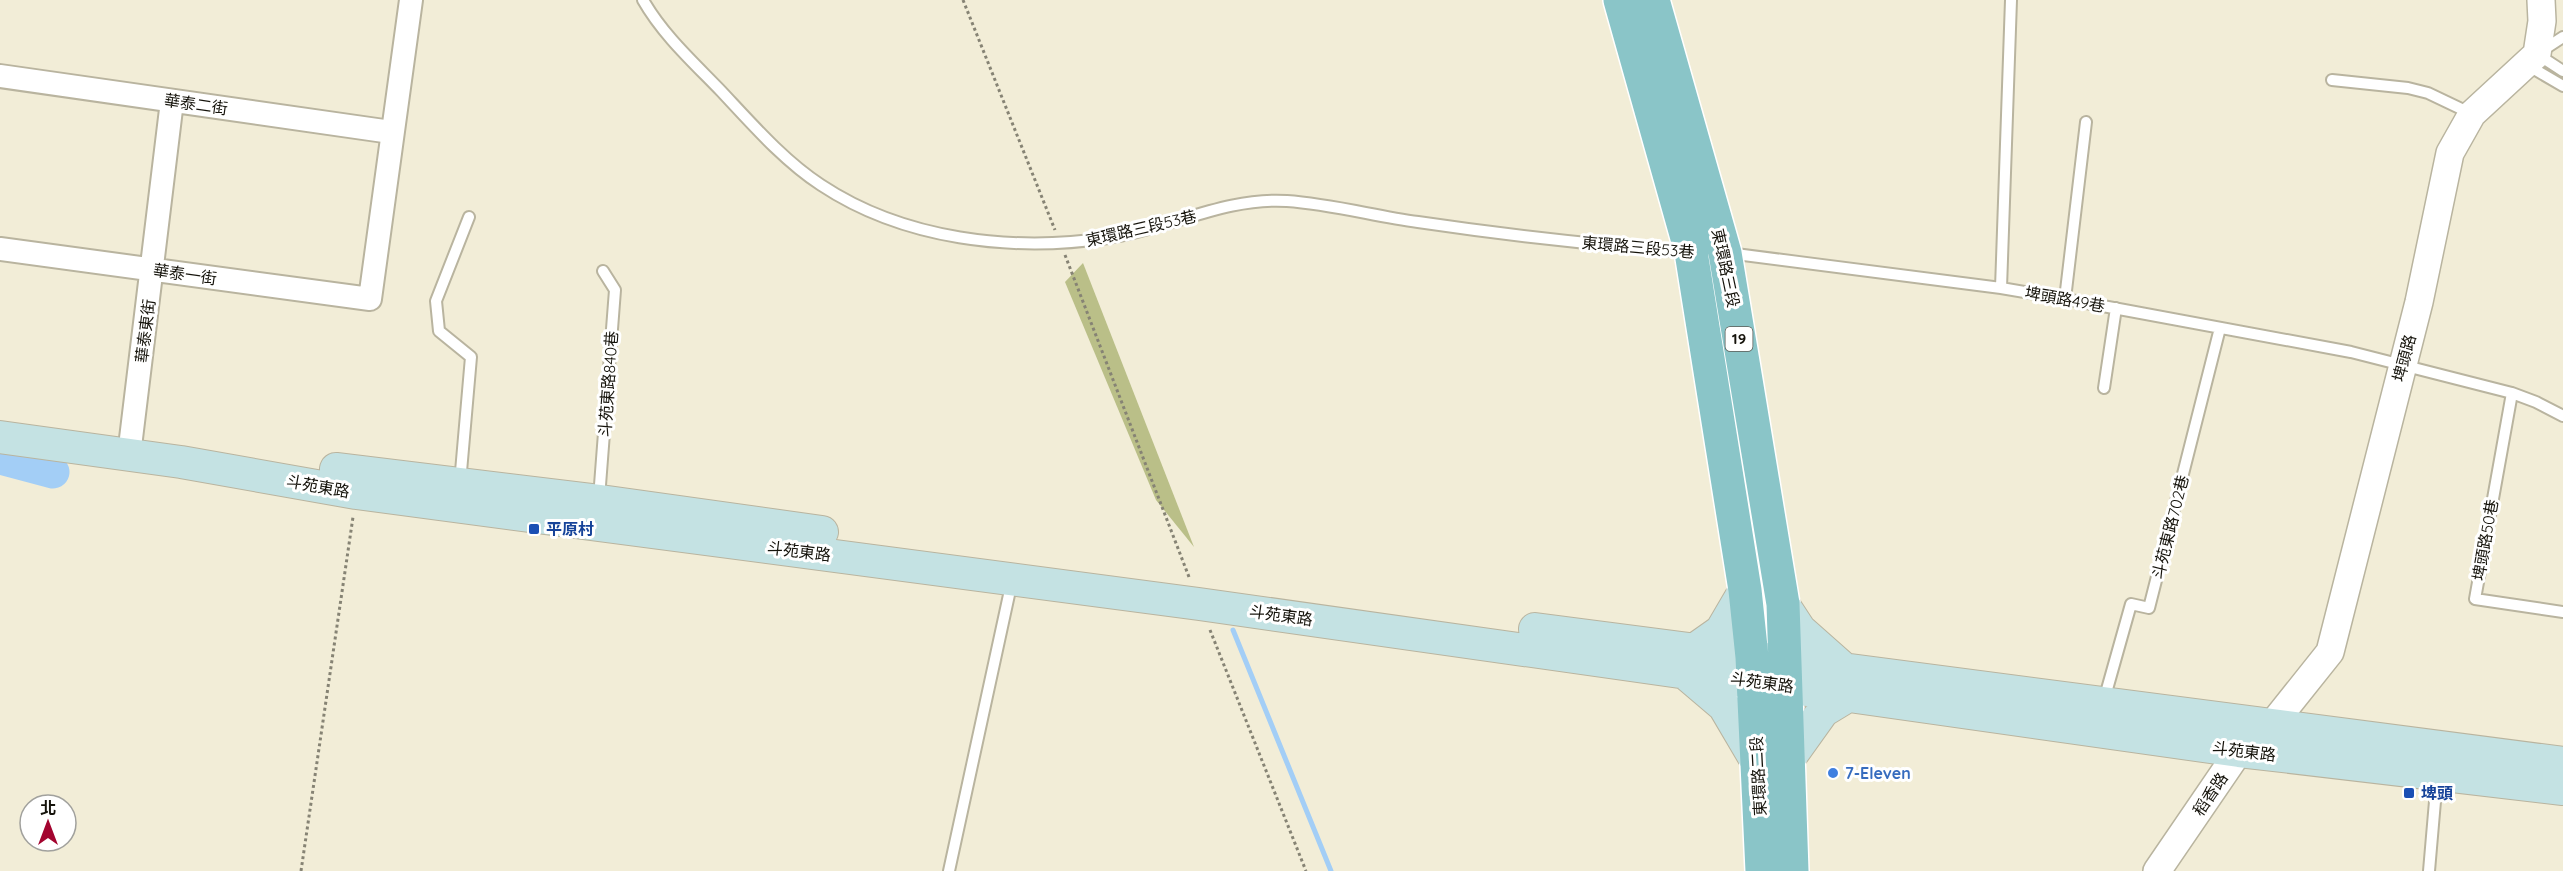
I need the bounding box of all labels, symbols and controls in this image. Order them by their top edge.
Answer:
street label: 華泰二街 [163,90,229,118]
street label: 東環路三段53巷 [1084,206,1198,250]
street label: 東環路三段 [1708,227,1744,309]
street label: 東環路三段53巷 [1581,232,1695,262]
street label: 華泰一街 [152,260,218,288]
street label: 埤頭路49巷 [2023,282,2107,316]
street label: 華泰東街 [131,298,159,364]
road number: 19 [1726,327,1752,351]
street label: 斗苑東路840巷 [594,330,622,438]
street label: 埤頭路 [2388,332,2420,384]
street label: 斗苑東路 [285,471,351,501]
street label: 斗苑東路702巷 [2147,473,2193,581]
street label: 埤頭路50巷 [2468,498,2502,582]
place label: 平原村 [546,519,594,539]
marker: 平原村 [527,522,541,536]
street label: 斗苑東路 [766,537,832,565]
street label: 斗苑東路 [1248,601,1314,629]
street label: 斗苑東路 [1729,668,1795,696]
street label: 東環路二段 [1746,736,1770,816]
street label: 斗苑東路 [2211,737,2277,765]
place label: 7-Eleven [1845,763,1911,783]
marker: 7-Eleven [1826,766,1840,780]
street label: 稻香路 [2188,769,2232,819]
place label: 埤頭 [2421,783,2453,803]
marker: 埤頭 [2402,786,2416,800]
north arrow [18,793,78,853]
text: 北 [40,798,56,818]

